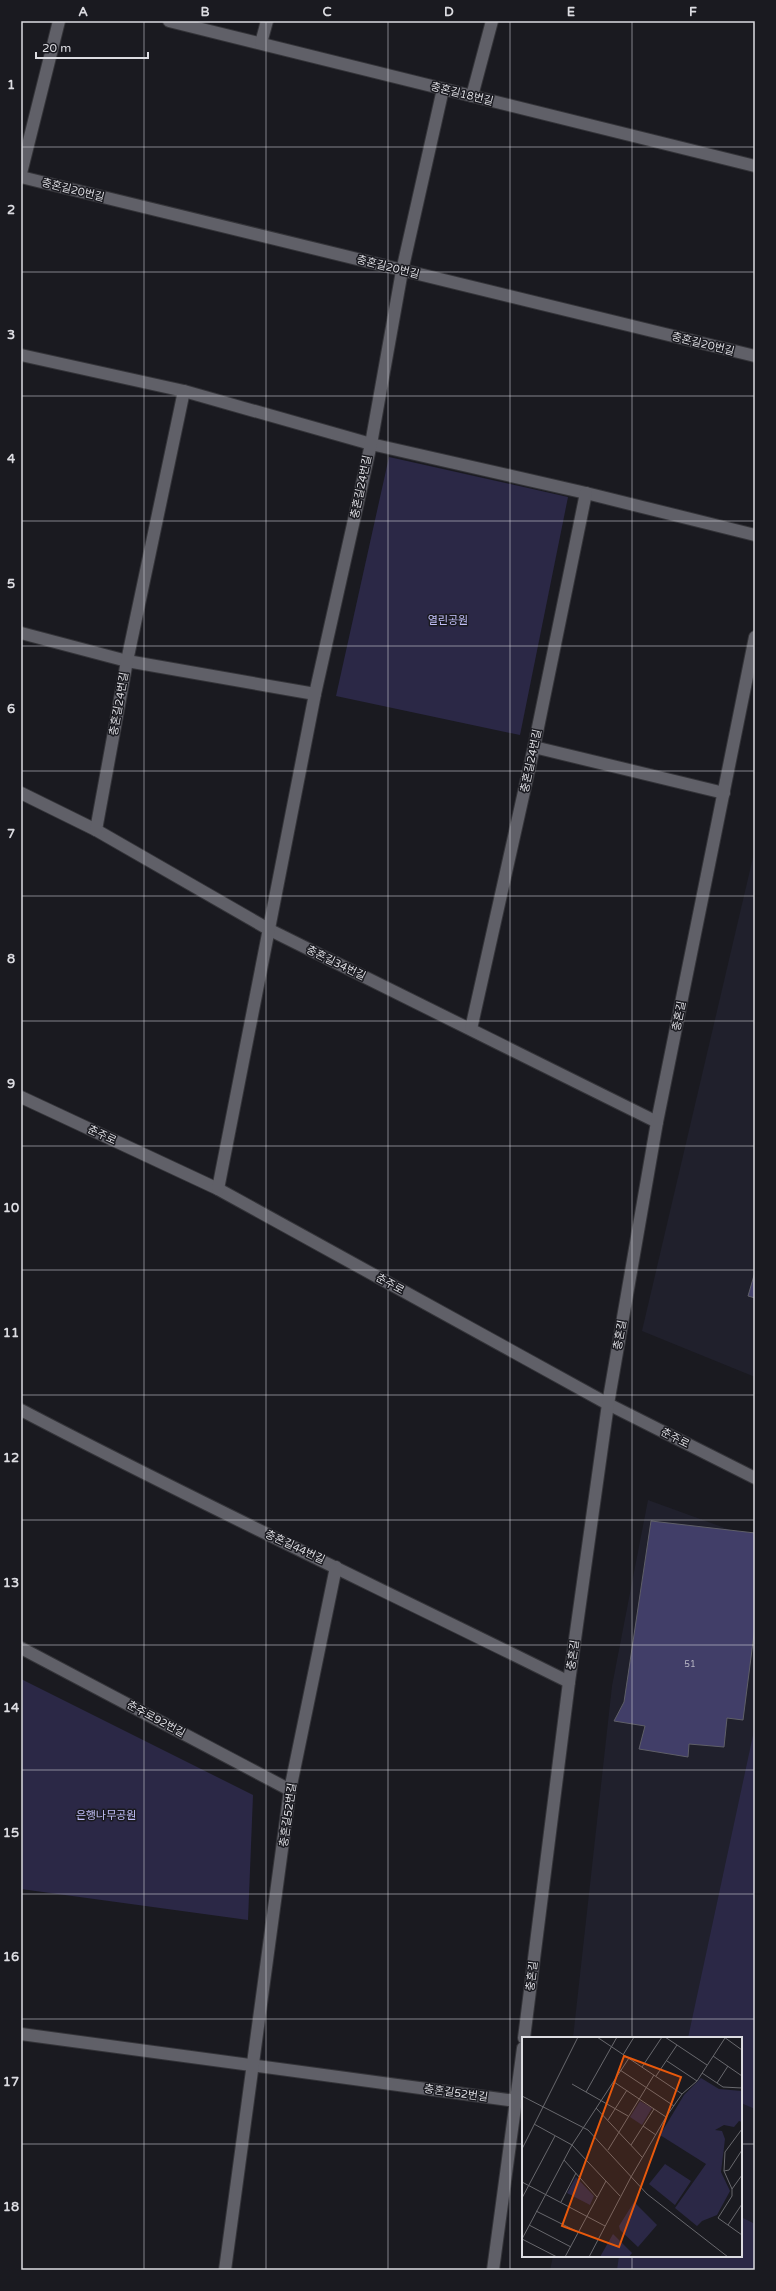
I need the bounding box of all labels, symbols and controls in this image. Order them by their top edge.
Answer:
text: A [78,4,88,20]
text: B [200,4,210,20]
text: C [322,4,332,20]
text: D [444,4,454,20]
text: E [567,4,575,20]
text: F [689,4,697,20]
scale bar [36,34,148,60]
text: 20 m [42,41,71,55]
text: 1 [7,77,15,93]
street label: 충혼길18번길 [429,80,495,108]
street label: 충혼길20번길 [40,176,106,204]
text: 2 [7,202,15,218]
street label: 충혼길20번길 [355,253,421,281]
text: 3 [7,327,15,343]
street label: 충혼길20번길 [670,330,736,358]
text: 4 [7,451,16,467]
street label: 충혼길24번길 [348,454,374,520]
text: 5 [7,576,15,592]
park label: 열린공원 [428,614,468,627]
street label: 충혼길24번길 [107,671,131,737]
text: 6 [7,701,15,717]
street label: 충혼길24번길 [518,728,544,794]
text: 7 [7,826,15,842]
street label: 충혼길34번길 [304,943,368,983]
text: 8 [7,951,15,967]
street label: 충혼길 [670,1000,688,1032]
text: 9 [7,1076,15,1092]
street label: 춘주로 [85,1123,119,1147]
text: 10 [3,1200,19,1216]
street label: 춘주로 [374,1271,406,1297]
street label: 충혼길 [611,1319,629,1351]
text: 11 [3,1325,19,1341]
street label: 춘주로 [659,1425,691,1451]
text: 12 [3,1450,19,1466]
street label: 충혼길44번길 [263,1527,327,1567]
text: 13 [3,1575,19,1591]
street label: 충혼길 [564,1639,582,1671]
house number: 51 [684,1659,696,1670]
street label: 춘주로92번길 [125,1698,187,1740]
text: 14 [3,1700,20,1716]
street label: 충혼길52번길 [277,1782,299,1848]
park label: 은행나무공원 [76,1809,136,1822]
text: 15 [3,1825,19,1841]
text: 16 [3,1949,19,1965]
street label: 충혼길 [524,1960,540,1992]
inset map [522,2037,742,2257]
text: 17 [3,2074,19,2090]
street label: 충혼길52번길 [423,2082,489,2104]
text: 18 [3,2199,19,2215]

